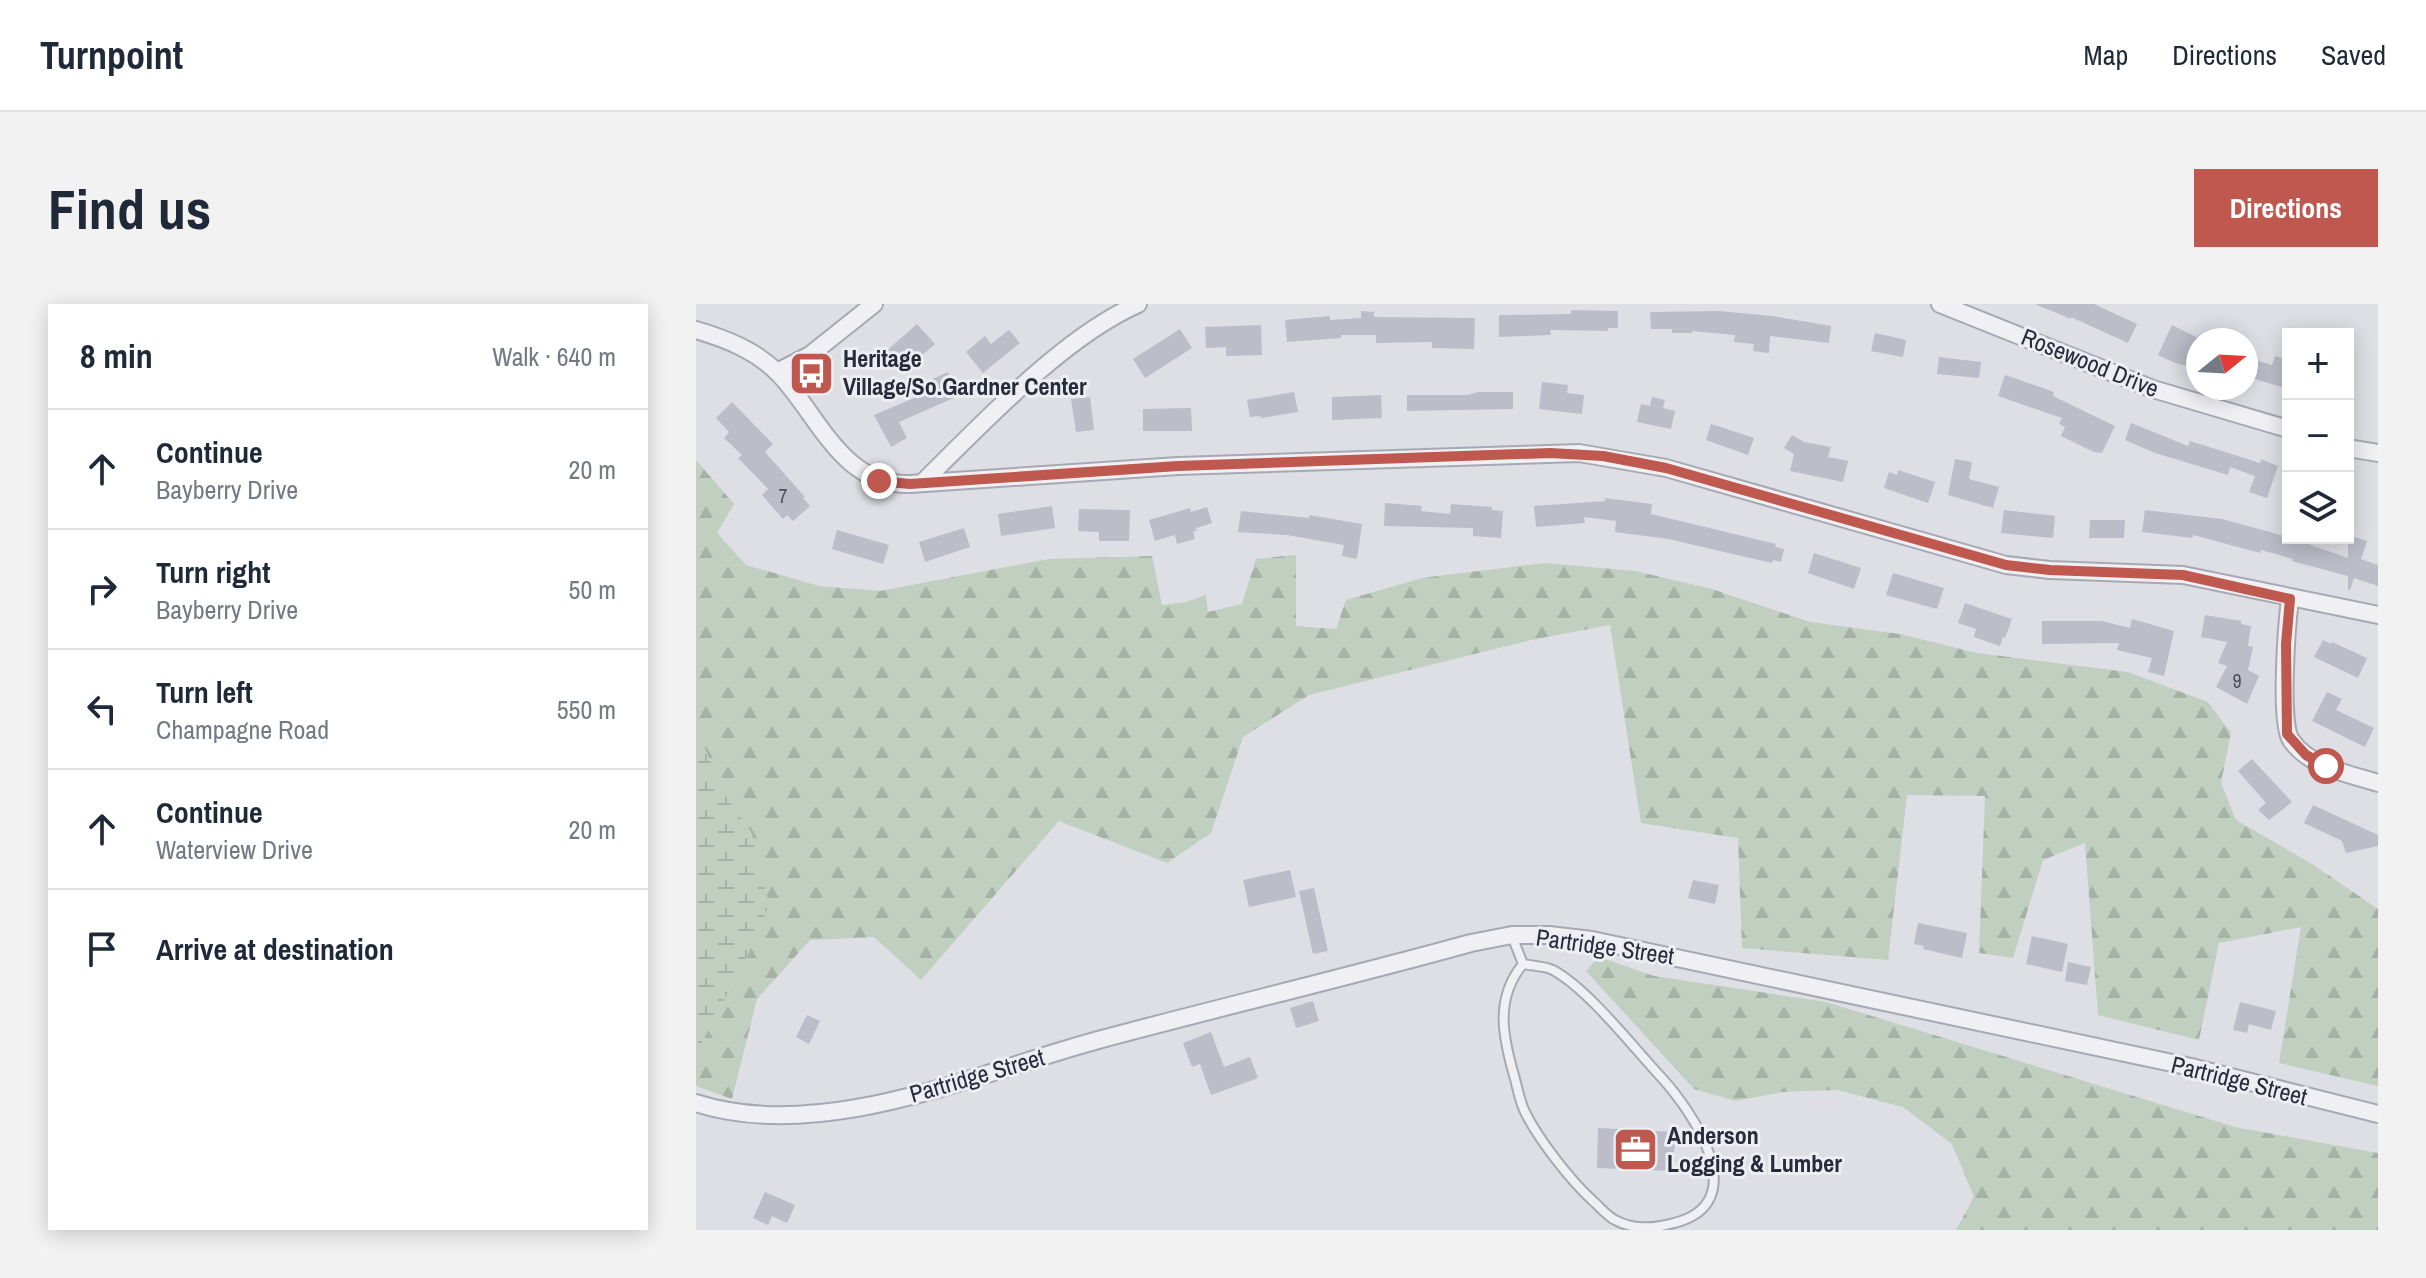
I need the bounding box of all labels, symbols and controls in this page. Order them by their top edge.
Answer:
text: Turnpoint [40,30,183,81]
text: Map [2084,36,2128,74]
text: Directions [2172,36,2277,74]
text: Saved [2321,36,2386,74]
button: Directions [2194,169,2378,247]
text: Find us [48,171,211,246]
street label: Rosewood Drive [2017,320,2164,404]
north arrow [2186,328,2258,400]
map controls [2282,328,2354,544]
button: + [2282,328,2354,400]
text: 8 min [80,333,153,379]
text: Walk · 640 m [492,339,616,374]
place label: Heritage Village/So.Gardner Center [843,342,1087,402]
bus stop icon: Heritage Village/So.Gardner Center [788,349,836,397]
button: − [2282,400,2354,472]
text: Continue [156,432,263,472]
icon: ahead [80,447,124,491]
text: 20 m [569,452,616,487]
route end [861,463,897,499]
text: Bayberry Drive [156,472,298,507]
button: layers [2282,472,2354,544]
house number: 7 [778,482,788,509]
text: Turn right [156,552,270,592]
icon: right [80,567,124,611]
text: 50 m [569,572,616,607]
text: Bayberry Drive [156,592,298,627]
house number: 9 [2232,667,2242,694]
text: Turn left [156,672,253,712]
icon: left [80,687,124,731]
text: 550 m [557,692,616,727]
text: Champagne Road [156,712,329,747]
route start [2308,748,2344,784]
text: Continue [156,792,263,832]
icon: ahead [80,807,124,851]
text: 20 m [569,812,616,847]
text: Waterview Drive [156,832,313,867]
street label: Partridge Street [1534,920,1677,972]
icon: arrive [80,927,124,971]
text: Arrive at destination [156,929,394,969]
street label: Partridge Street [906,1040,1048,1110]
street label: Partridge Street [2168,1048,2311,1112]
place label: Anderson Logging & Lumber [1667,1119,1842,1179]
office icon: Anderson Logging & Lumber [1612,1126,1660,1174]

